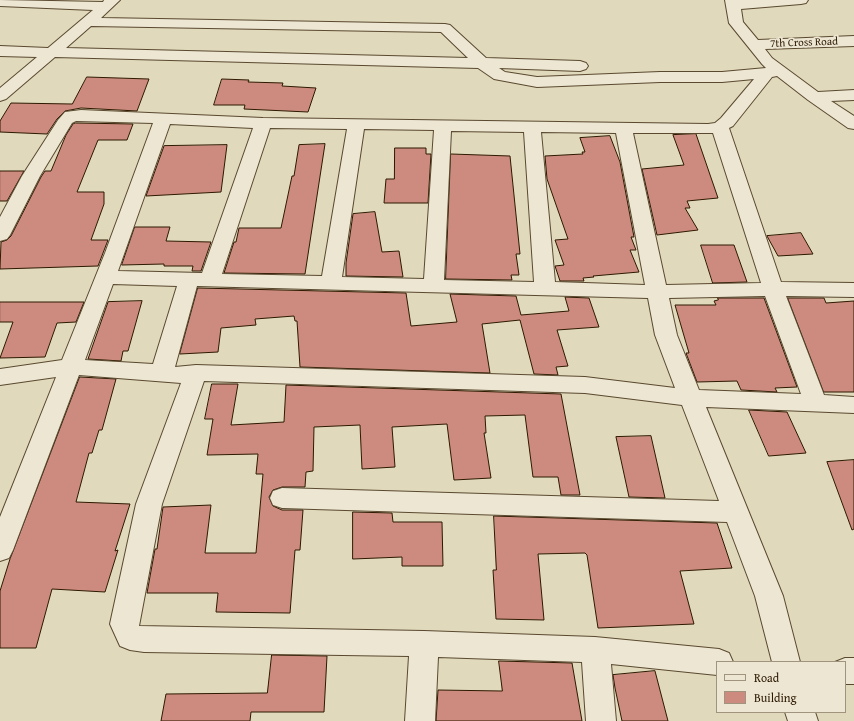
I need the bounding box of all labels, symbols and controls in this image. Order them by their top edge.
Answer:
street label: 7th Cross Road [770,35,838,51]
legend [716,661,846,713]
text: Road [754,669,779,686]
text: Building [754,689,797,706]

